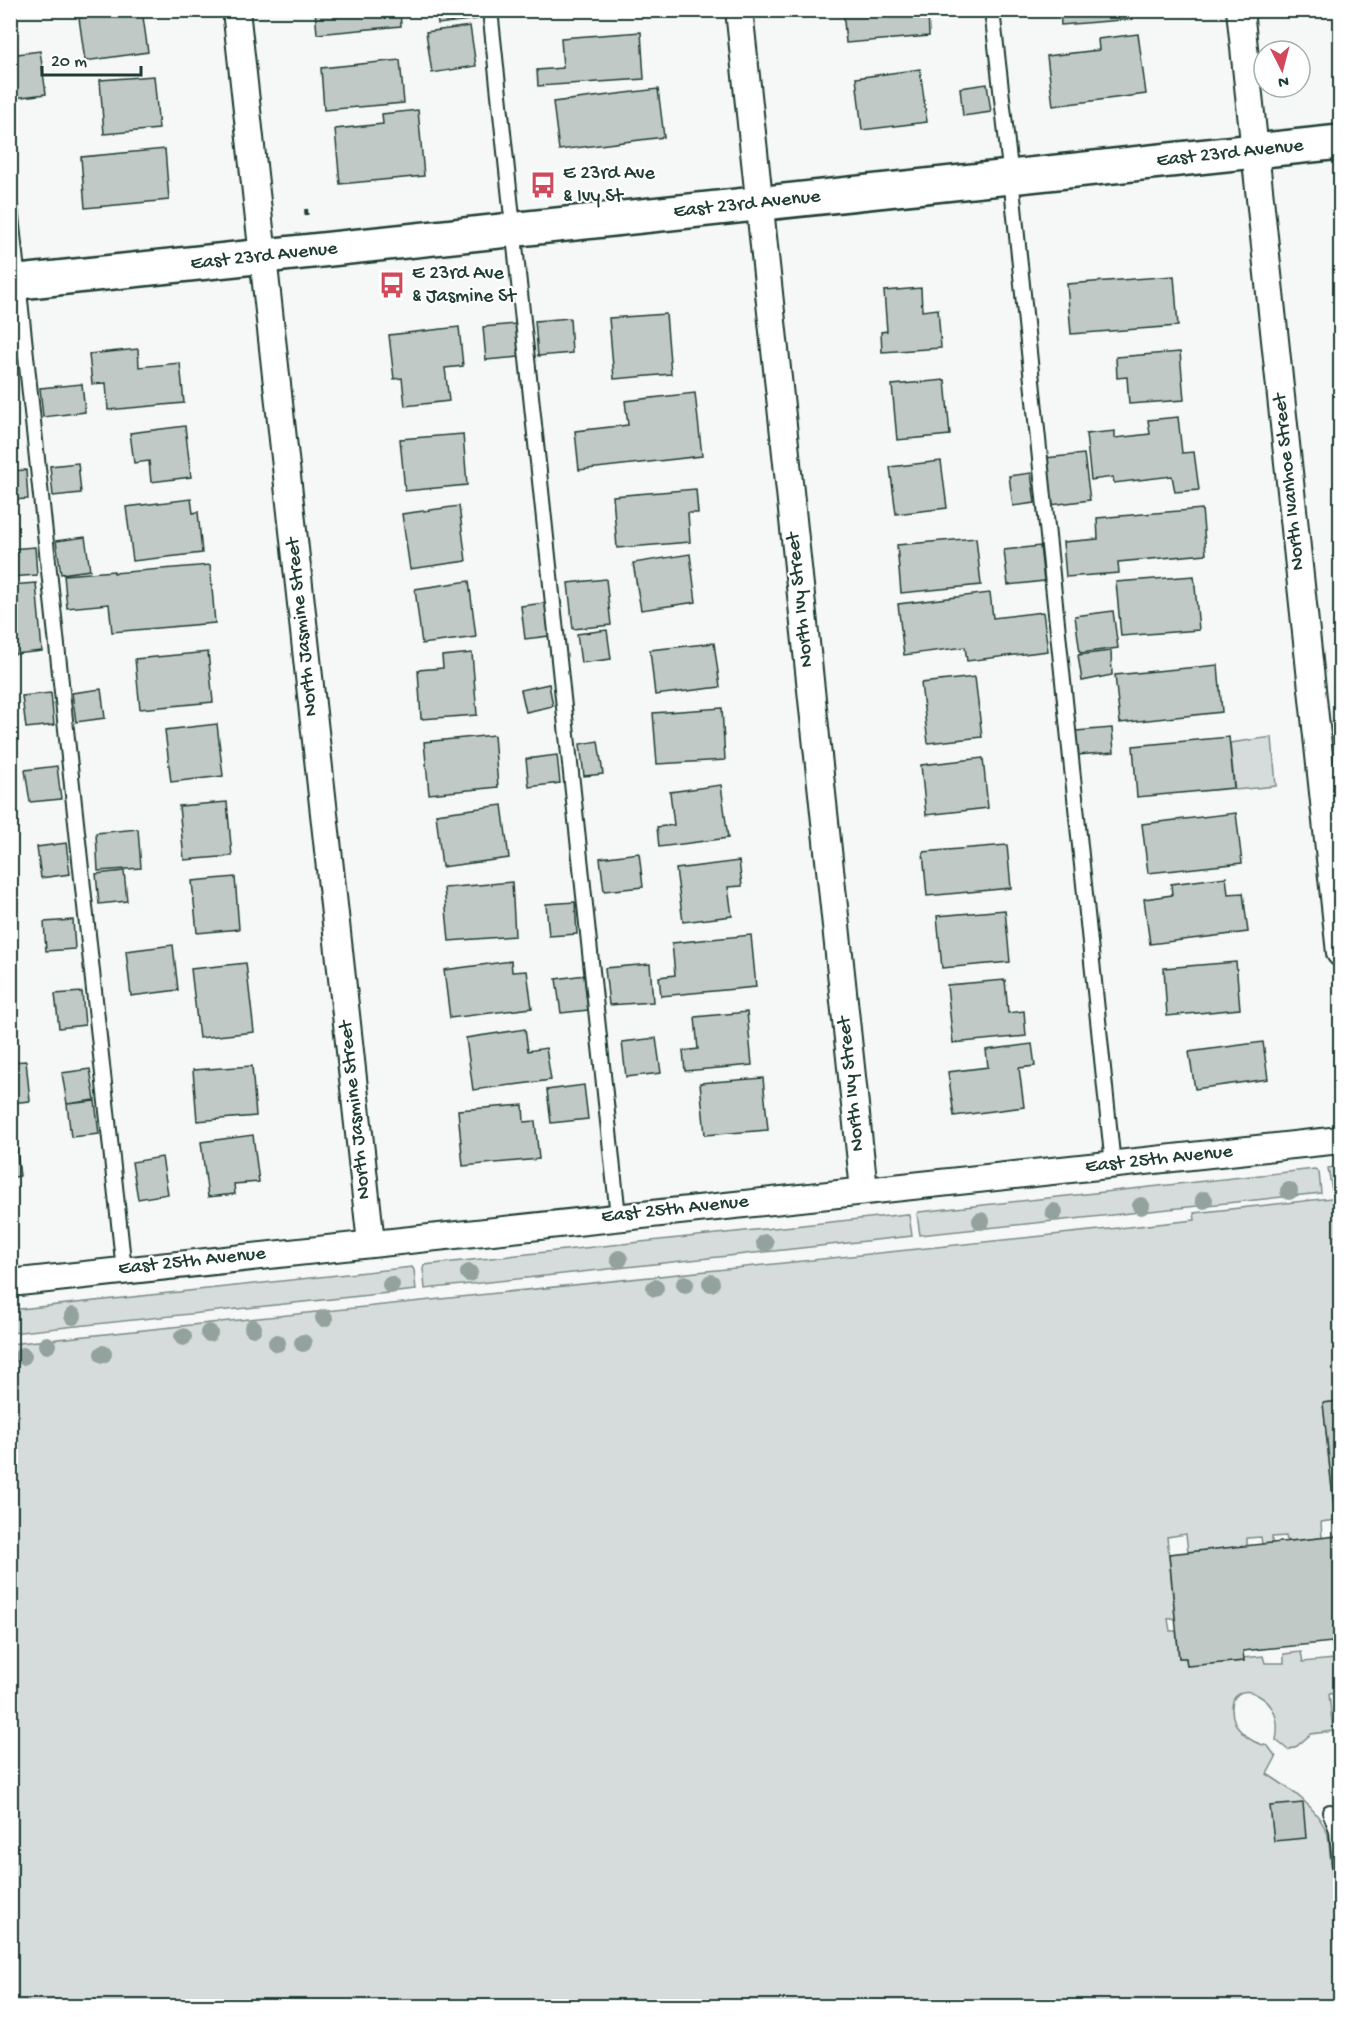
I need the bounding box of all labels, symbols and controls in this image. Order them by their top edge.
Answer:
scale bar [42,39,141,77]
north arrow [1252,39,1312,99]
text: 20 m [51,52,87,73]
text: N [1276,70,1289,90]
street label: East 23rd Avenue [1155,135,1305,173]
place label: E 23rd Ave & Ivy St [563,163,656,209]
bus stop icon: E 23rd Ave & Ivy St [528,170,558,200]
street label: East 23rd Avenue [672,186,822,224]
street label: East 23rd Avenue [189,238,339,276]
place label: E 23rd Ave & Jasmine St [412,263,517,309]
bus stop icon: E 23rd Ave & Jasmine St [377,270,407,300]
street label: North Ivanhoe Street [1269,391,1311,572]
street label: North Ivy Street [782,530,820,669]
street label: North Jasmine Street [282,535,324,718]
street label: North Ivy Street [833,1014,871,1153]
street label: North Jasmine Street [335,1018,377,1201]
street label: East 25th Avenue [1084,1141,1234,1179]
street label: East 25th Avenue [600,1191,750,1229]
street label: East 25th Avenue [117,1243,267,1281]

